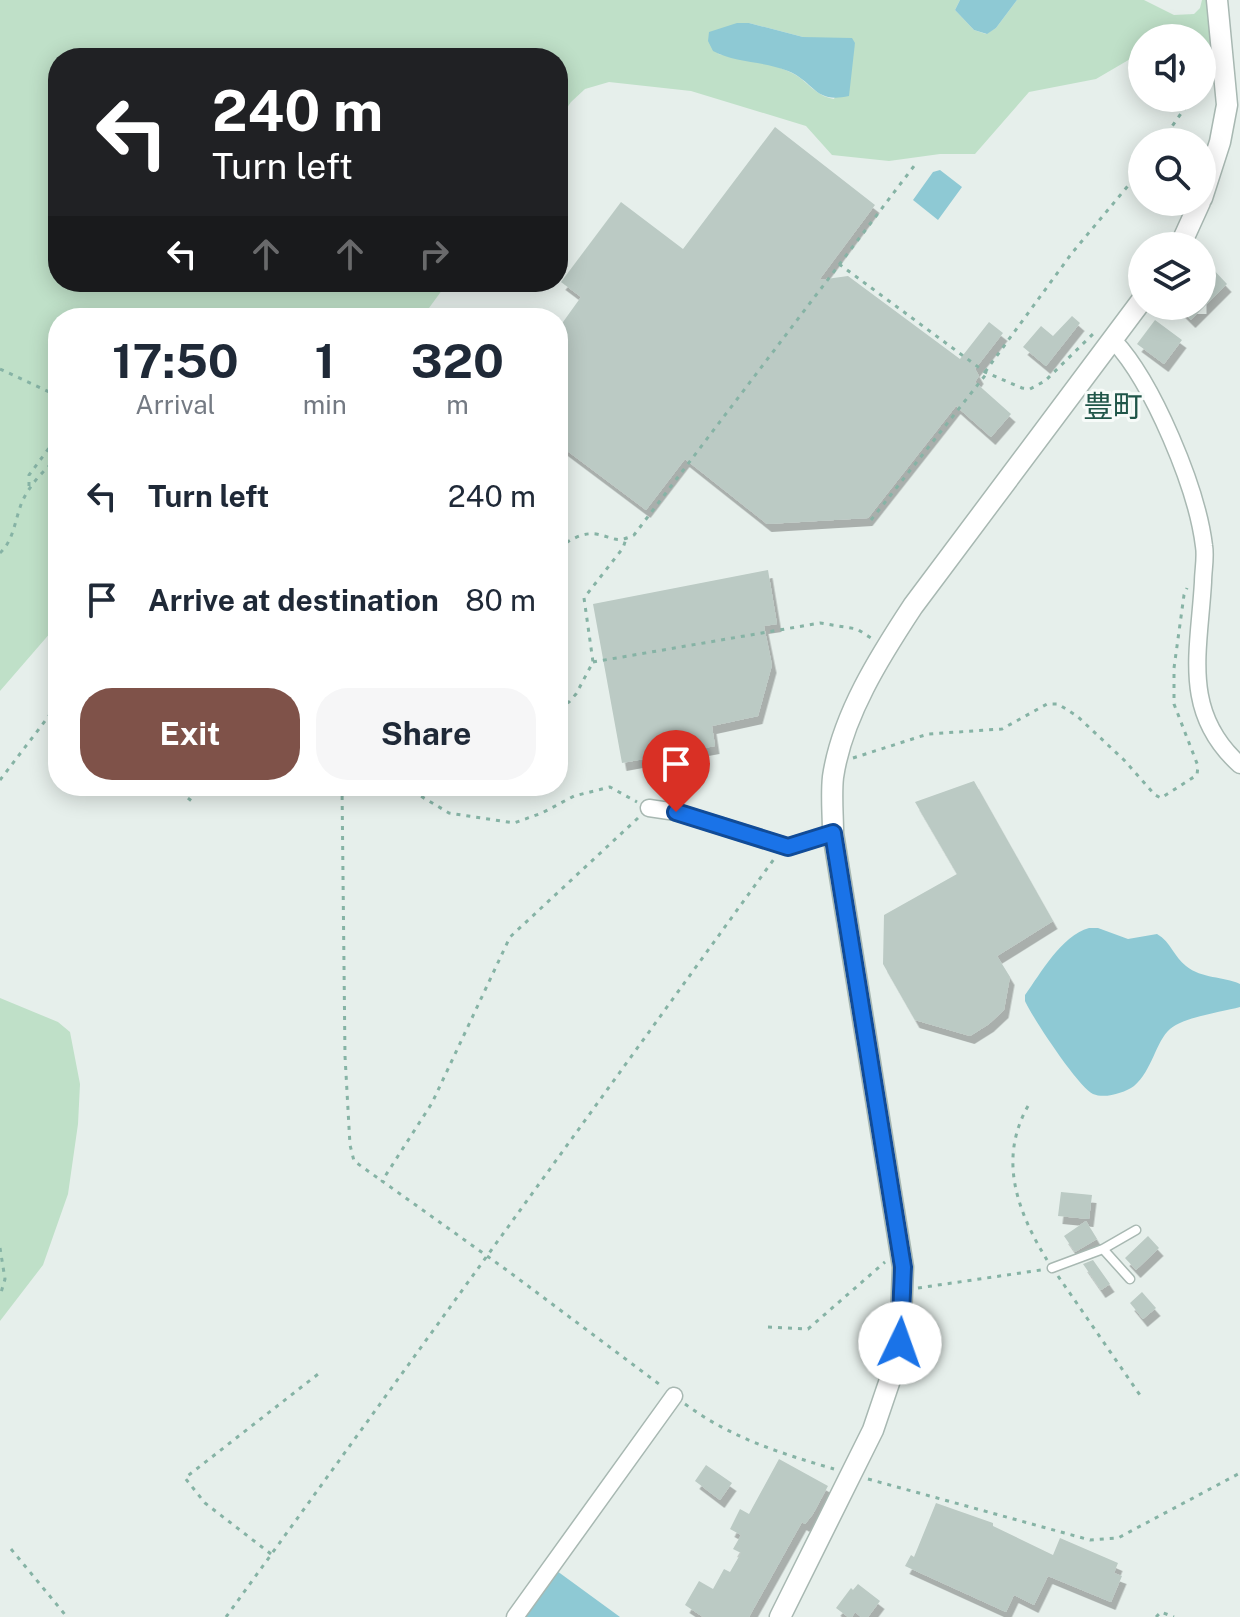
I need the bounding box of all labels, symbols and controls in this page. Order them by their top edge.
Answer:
map controls [1128,24,1216,320]
button: sound [1128,24,1216,112]
text: 240 m [212,78,383,144]
icon: left [80,80,184,184]
button: search [1128,128,1216,216]
text: Turn left [212,145,353,187]
icon: left [160,232,204,276]
icon: ahead [244,232,288,276]
icon: ahead [328,232,372,276]
icon: right [412,232,456,276]
button: layers [1128,232,1216,320]
text: 17:50 [112,332,239,389]
text: 1 [314,332,335,389]
text: 320 [411,332,504,389]
district label: 豊町 [1083,388,1143,424]
text: Arrival [135,389,215,420]
text: min [303,389,347,420]
text: m [446,389,469,420]
icon: left [80,474,124,518]
text: Turn left [148,478,269,514]
text: 240 m [448,478,536,514]
icon: arrive [80,578,124,622]
text: Arrive at destination [148,582,439,618]
text: 80 m [465,582,536,618]
button: Exit [80,688,300,780]
button: Share [316,688,536,780]
pin [642,730,710,812]
icon: arrive [654,742,698,786]
position arrow [858,1301,942,1385]

